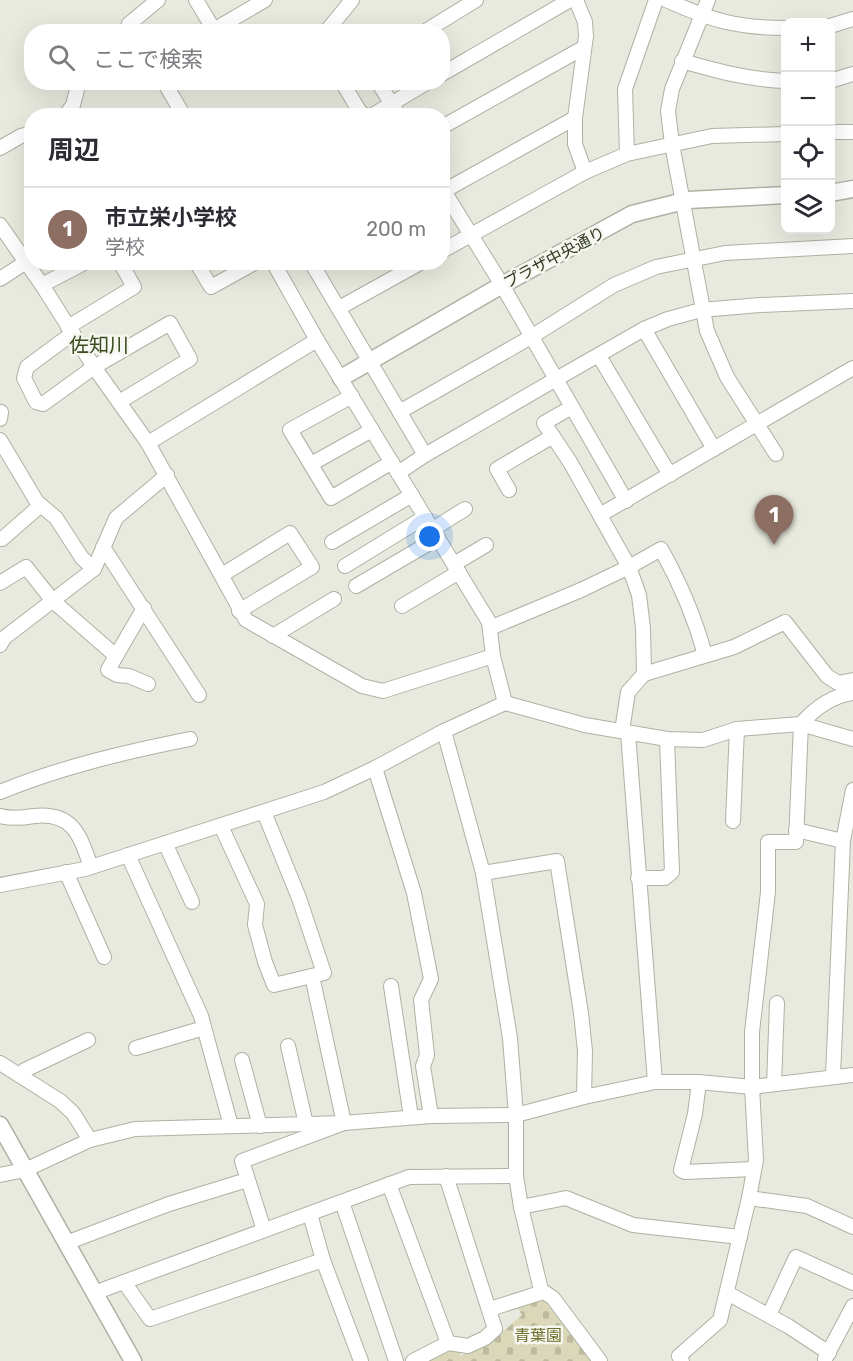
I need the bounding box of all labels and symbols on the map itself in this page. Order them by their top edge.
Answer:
street label: プラザ中央通り [500,223,608,292]
district label: 佐知川 [69,333,129,357]
pin: 1 [754,496,794,545]
your location [415,522,444,551]
park label: 青葉園 [514,1326,562,1345]

